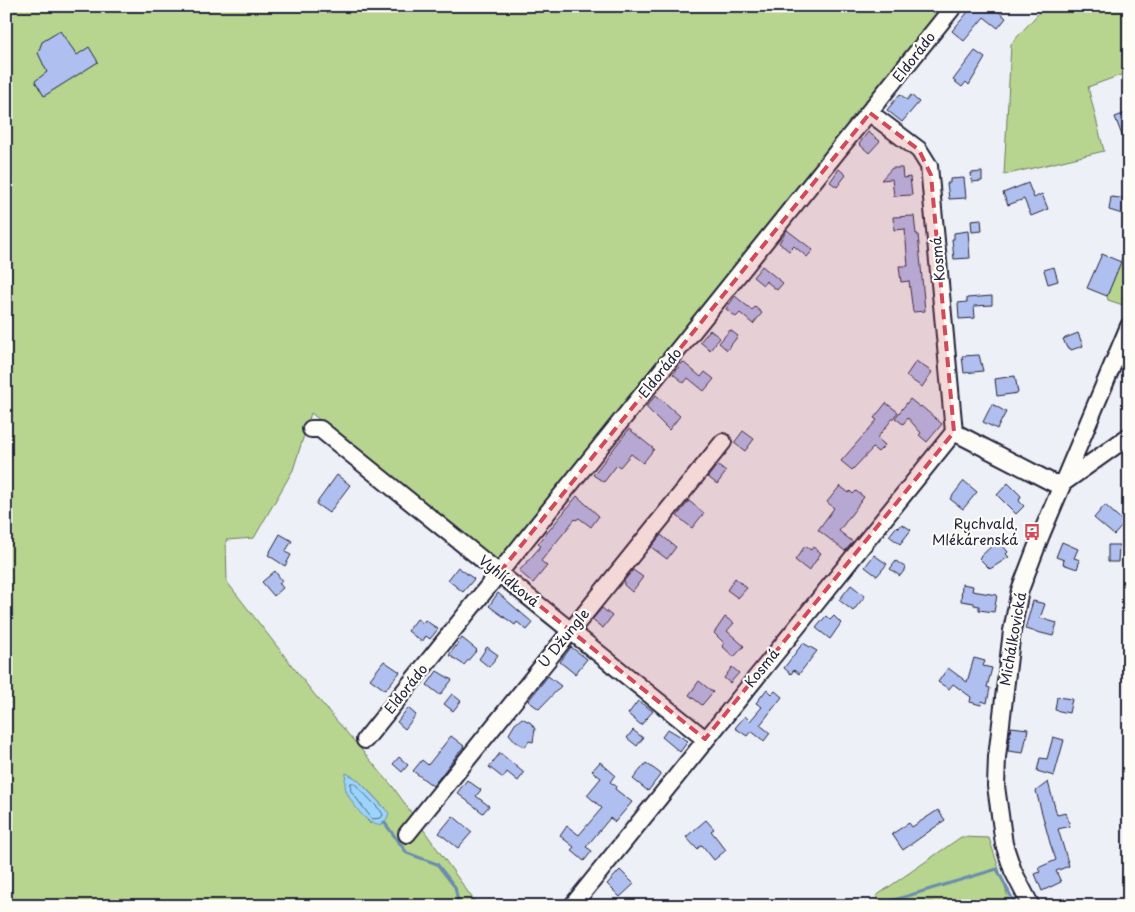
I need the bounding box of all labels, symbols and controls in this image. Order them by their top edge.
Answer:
street label: Eldorádo [887,27,940,86]
street label: Kosmá [925,236,950,282]
street label: Eldorádo [633,343,686,402]
place label: Rychvald, Mlékárenská [932,513,1018,550]
bus stop icon: Rychvald, Mlékárenská [1022,522,1042,542]
street label: Vyhlídková [475,550,544,612]
street label: Michálkovická [994,590,1031,687]
street label: U Džungle [533,603,594,672]
street label: Kosmá [739,644,784,692]
street label: Eldorádo [379,659,432,718]

